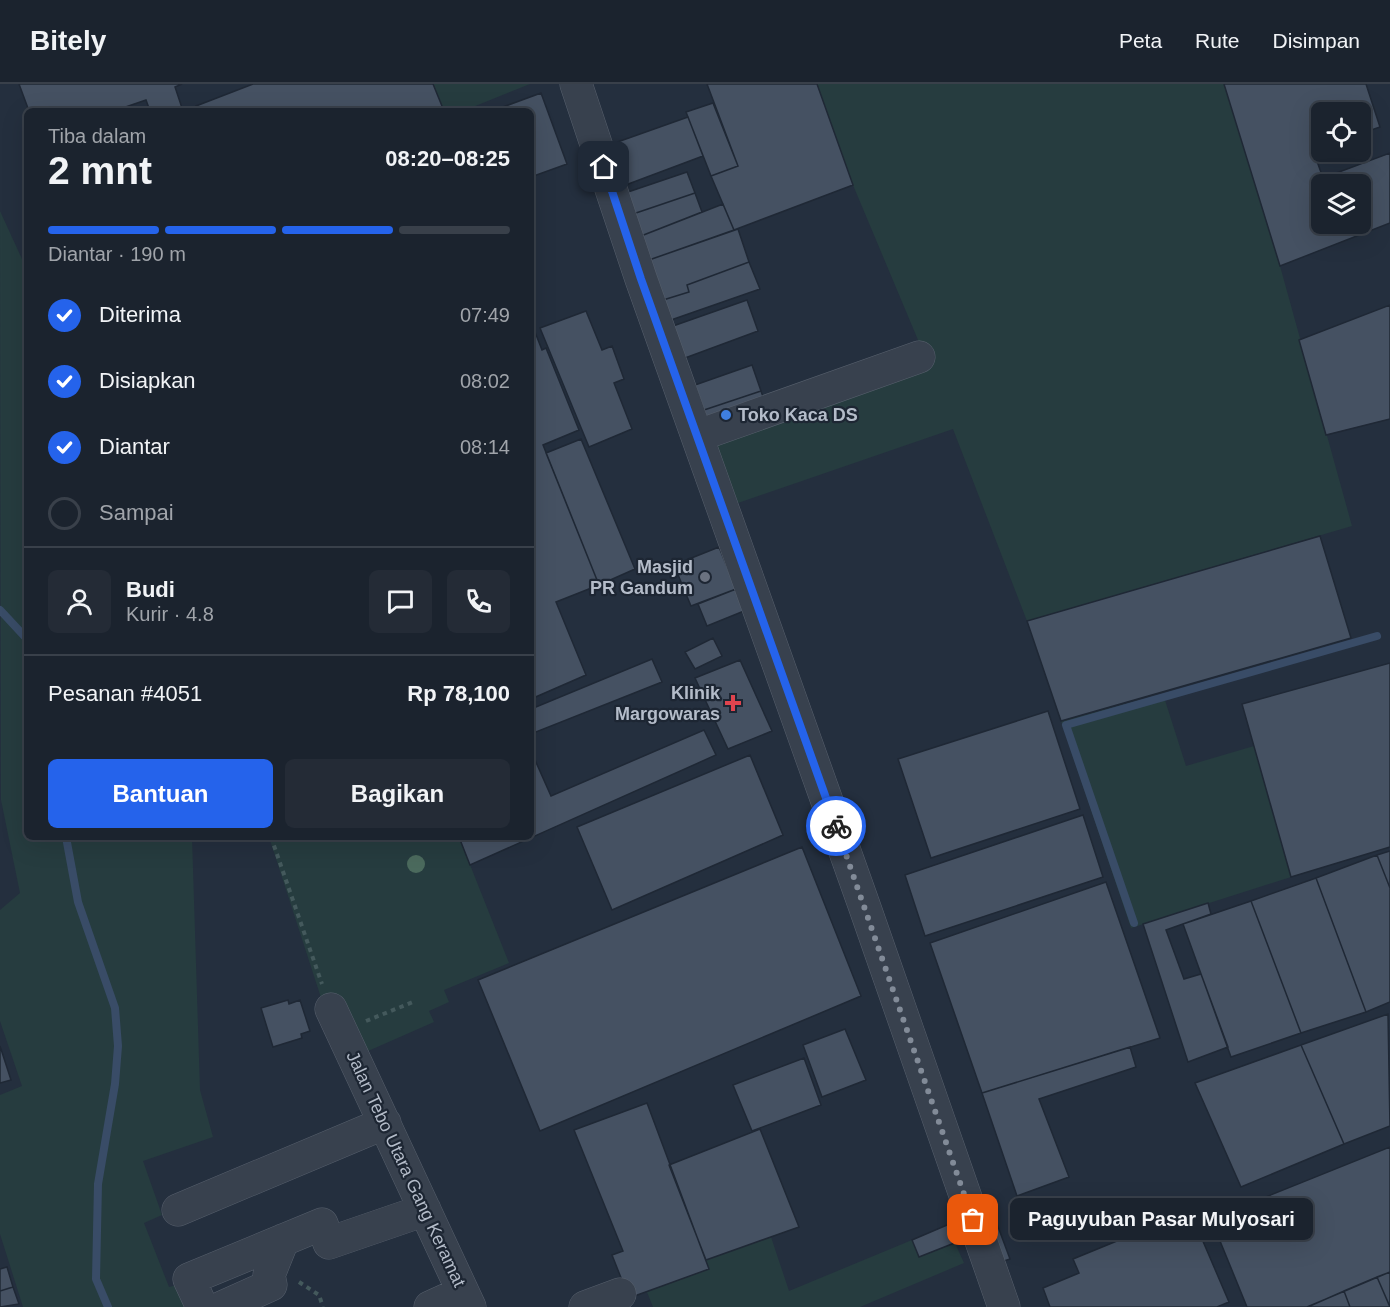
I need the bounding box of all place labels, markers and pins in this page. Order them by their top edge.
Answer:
pin [578,141,629,192]
place label: Toko Kaca DS [738,405,858,425]
marker: Toko Kaca DS [719,408,733,422]
place label: Masjid PR Gandum [590,557,693,598]
marker: Masjid PR Gandum [698,570,712,584]
place label: Klinik Margowaras [615,683,721,724]
marker: Klinik Margowaras [724,694,742,712]
pin [947,1194,998,1245]
callout: Paguyuban Pasar Mulyosari [1009,1199,1312,1241]

